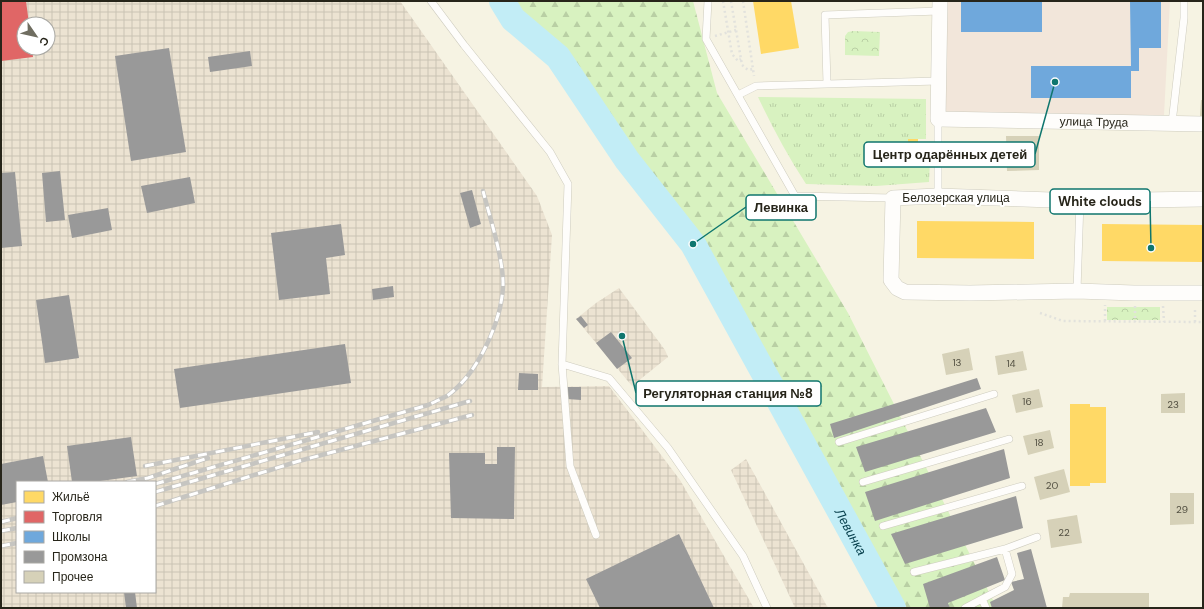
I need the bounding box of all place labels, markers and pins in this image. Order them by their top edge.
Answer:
callout: Центр одарённых детей [864,142,1035,167]
callout: White clouds [1050,189,1150,214]
callout: Левинка [746,195,816,220]
callout: Регуляторная станция №8 [636,381,821,406]

